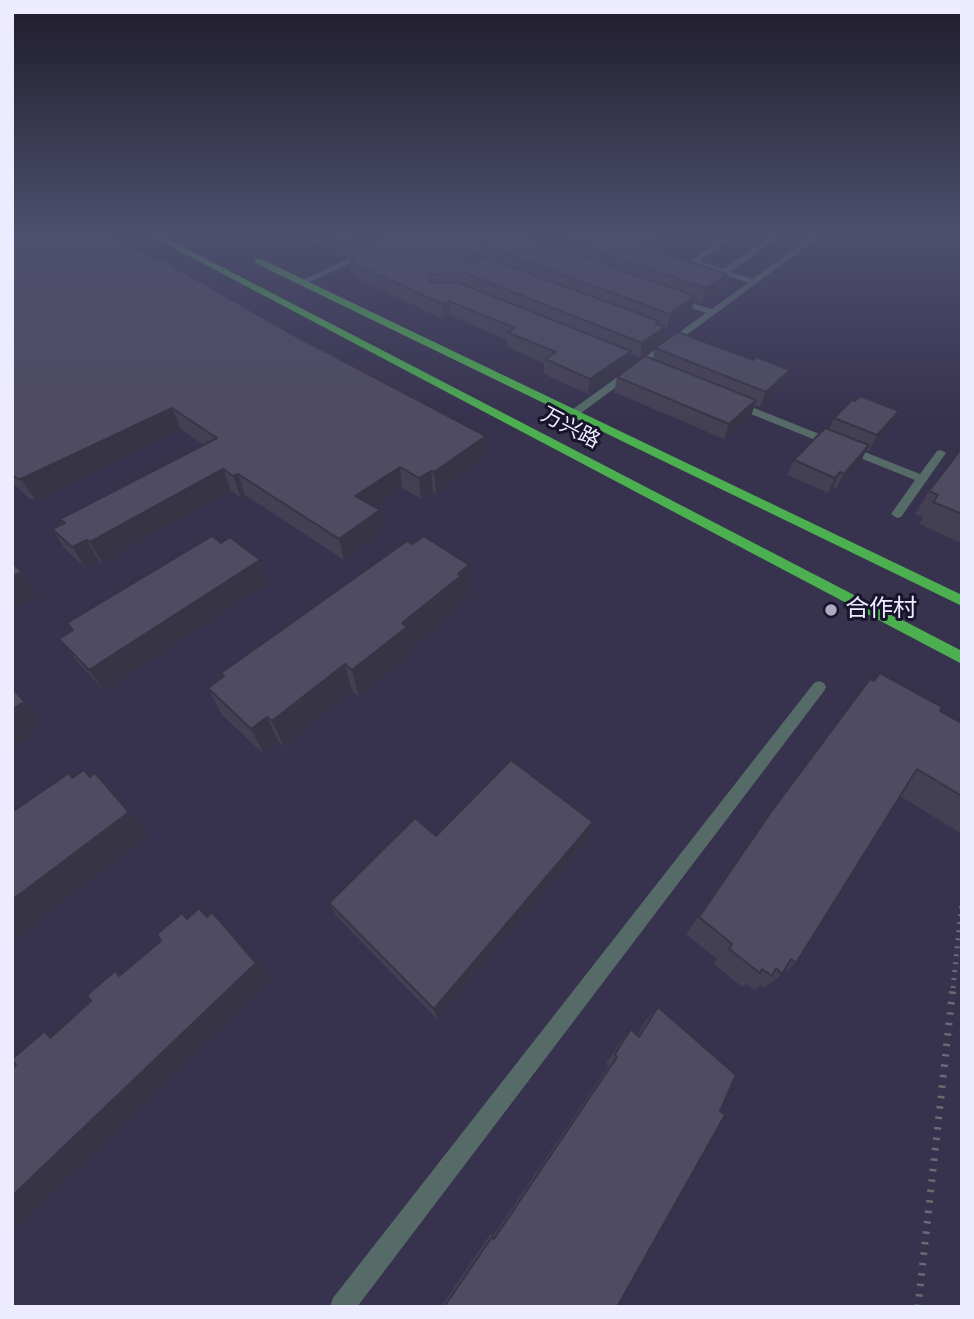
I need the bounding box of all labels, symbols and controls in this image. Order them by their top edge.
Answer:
street label: 万兴路 [536,403,604,455]
place label: 合作村 [845,596,917,624]
marker: 合作村 [823,602,839,618]

